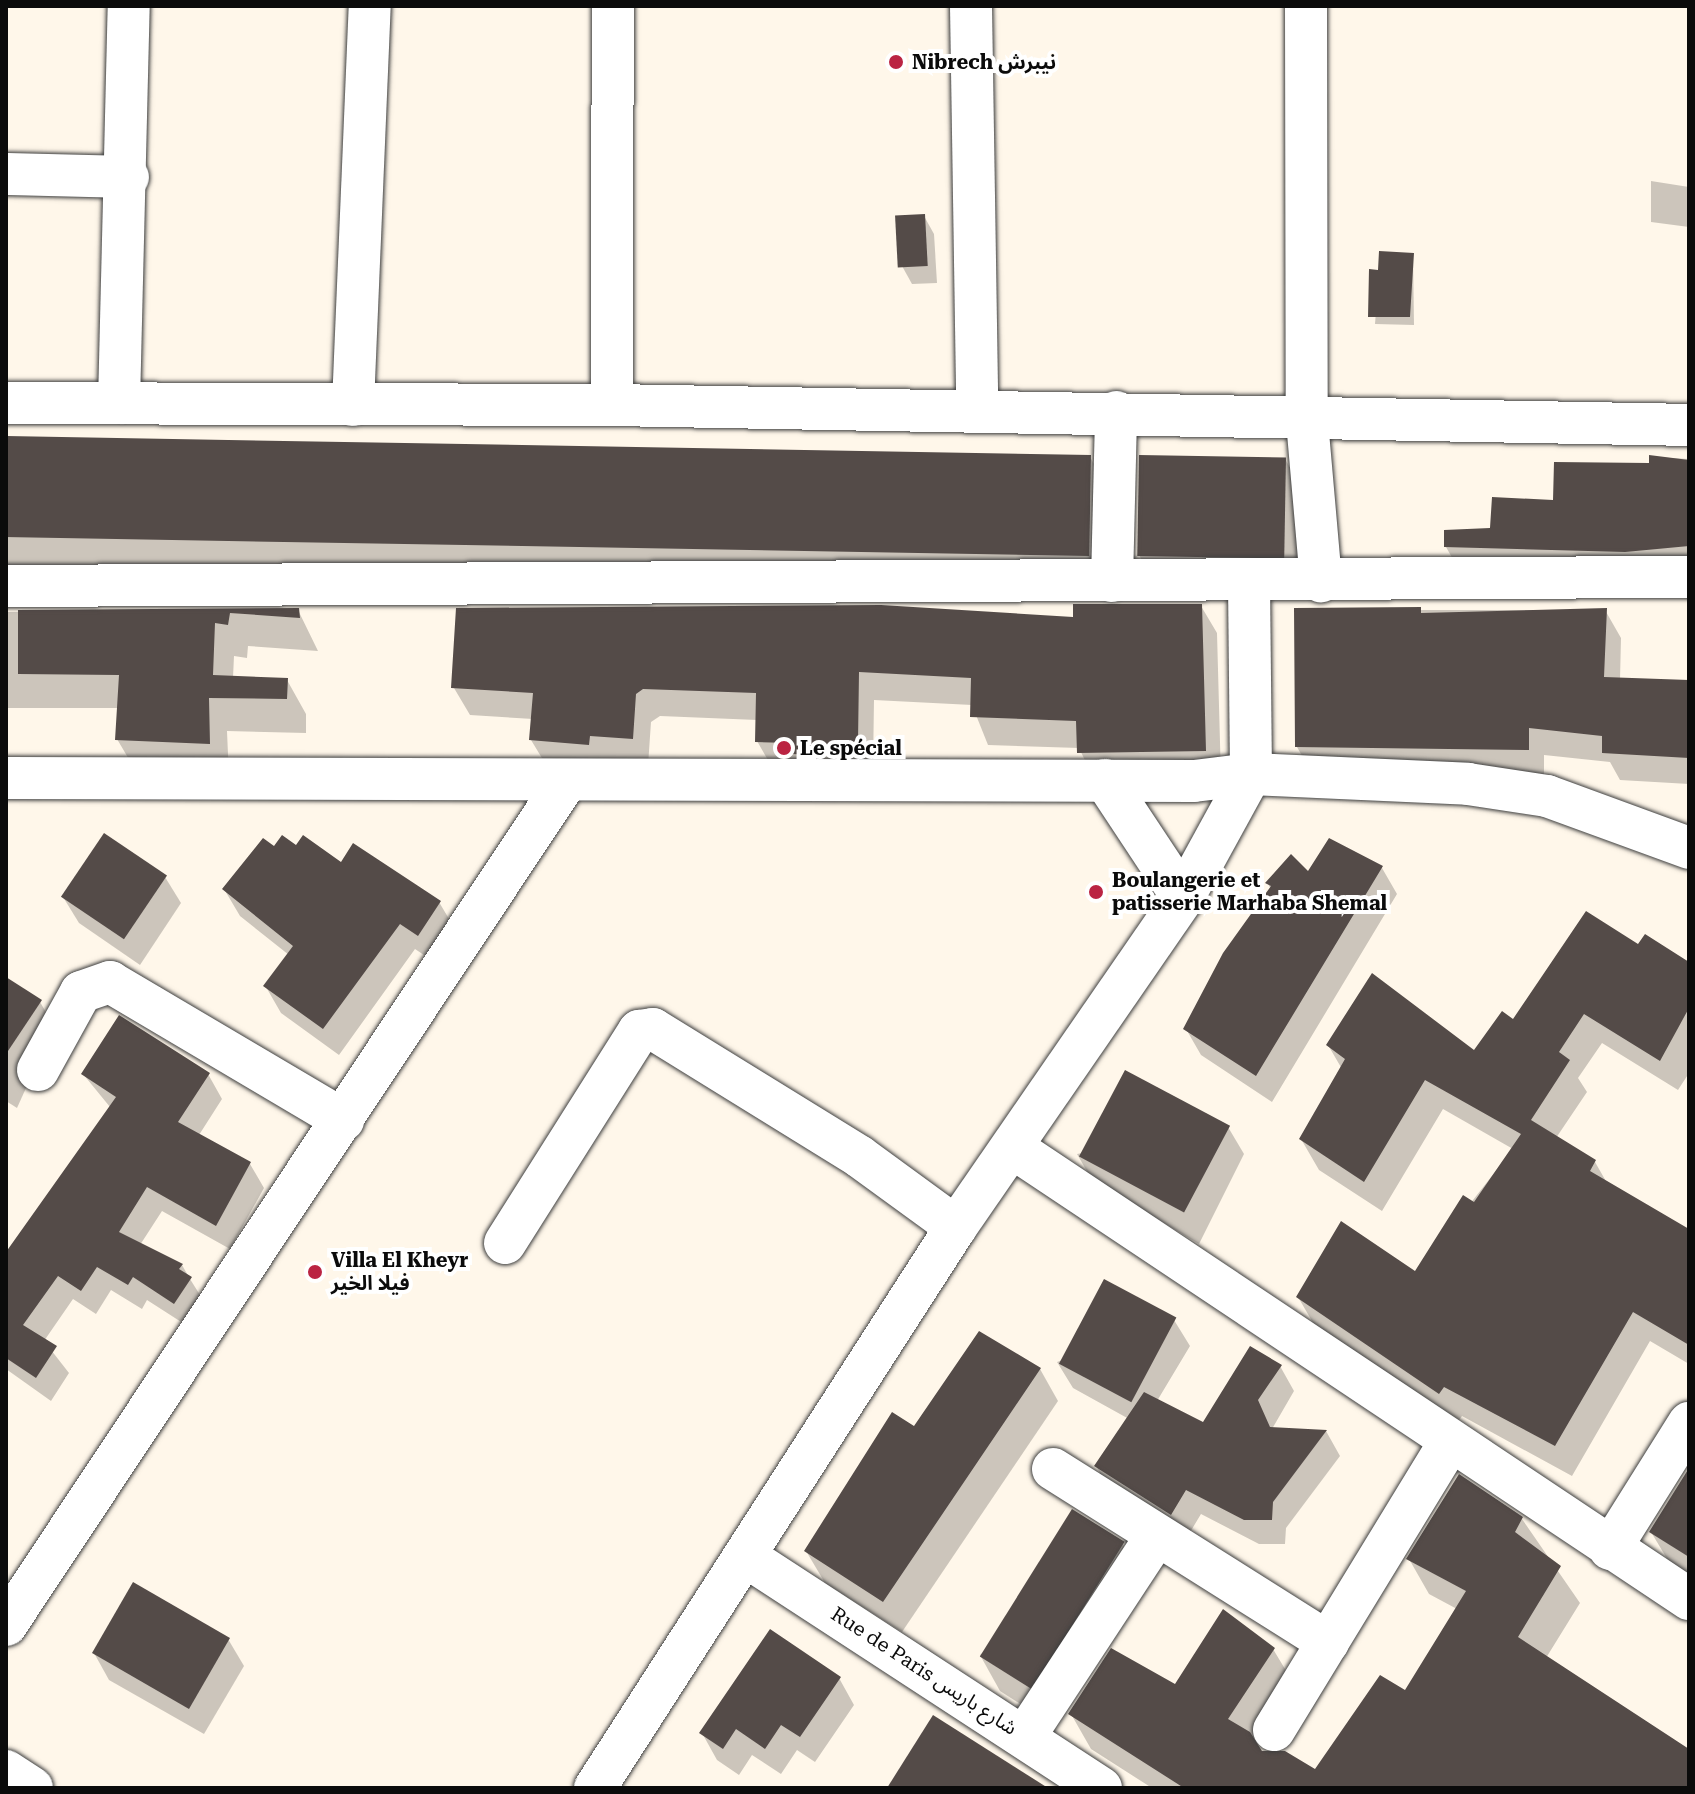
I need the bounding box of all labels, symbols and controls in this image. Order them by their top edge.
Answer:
place label: Nibrech نيبرش [912,50,1056,74]
marker: Nibrech نيبرش [887,53,905,71]
place label: Le spécial [800,736,902,760]
marker: Le spécial [775,739,793,757]
place label: Boulangerie et patisserie Marhaba Shemal [1112,868,1387,915]
marker: Boulangerie et patisserie Marhaba Shemal [1087,883,1105,901]
place label: Villa El Kheyr فيلا الخير [331,1248,468,1295]
marker: Villa El Kheyr فيلا الخير [306,1263,324,1281]
street label: Rue de Paris شارع باريس [827,1602,1021,1740]

